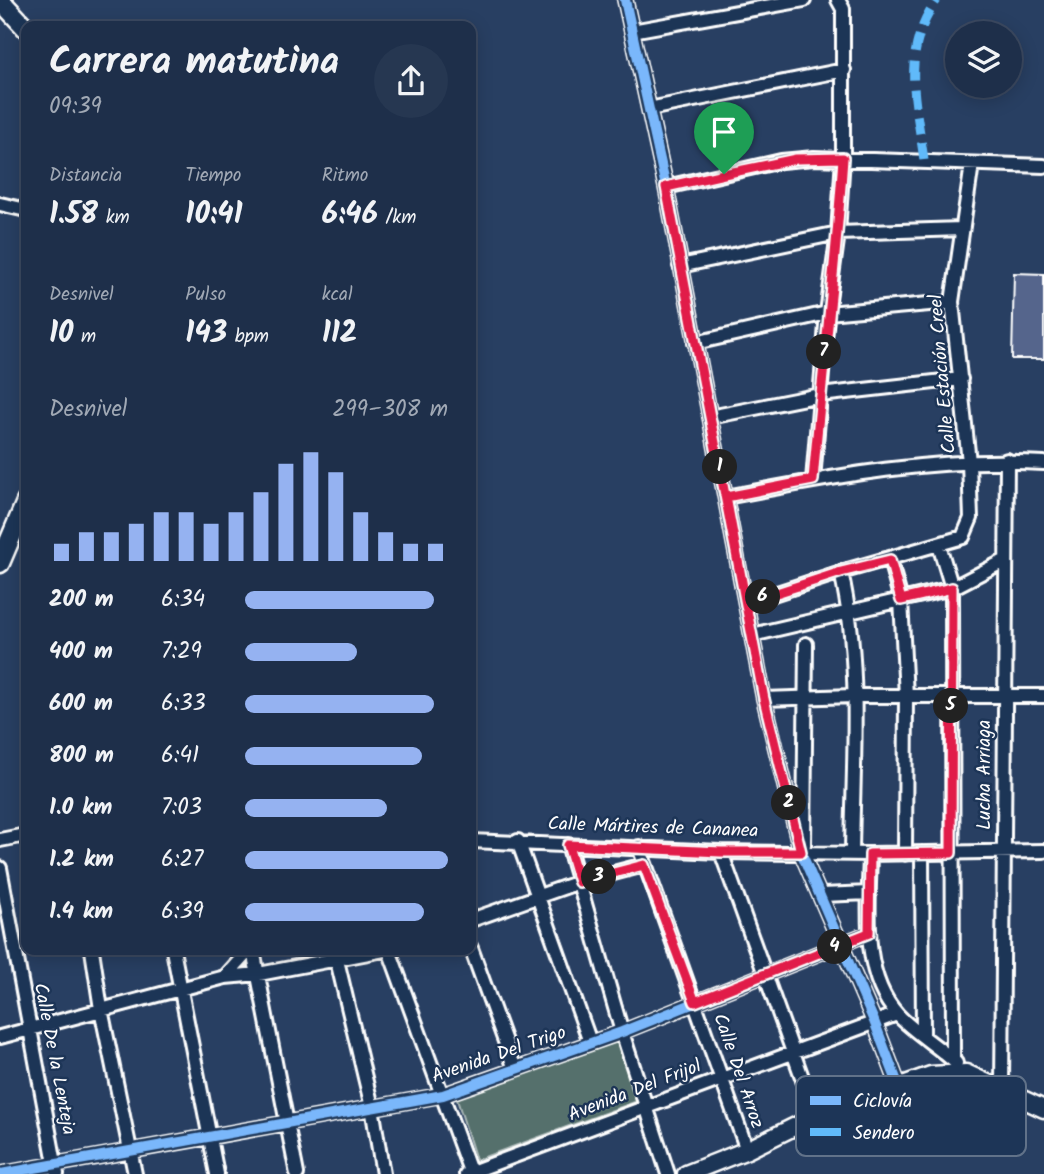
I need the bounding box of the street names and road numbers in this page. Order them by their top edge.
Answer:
street label: Calle Estación Creel [921,293,965,455]
street label: Lucha Arriaga [970,720,1000,830]
street label: Calle Mártires de Cananea [547,809,759,847]
street label: Calle De la Lenteja [25,981,83,1137]
street label: Calle Del Arroz [704,1009,772,1133]
street label: Avenida Del Trigo [428,1018,570,1092]
street label: Avenida Del Frijol [564,1052,706,1130]

